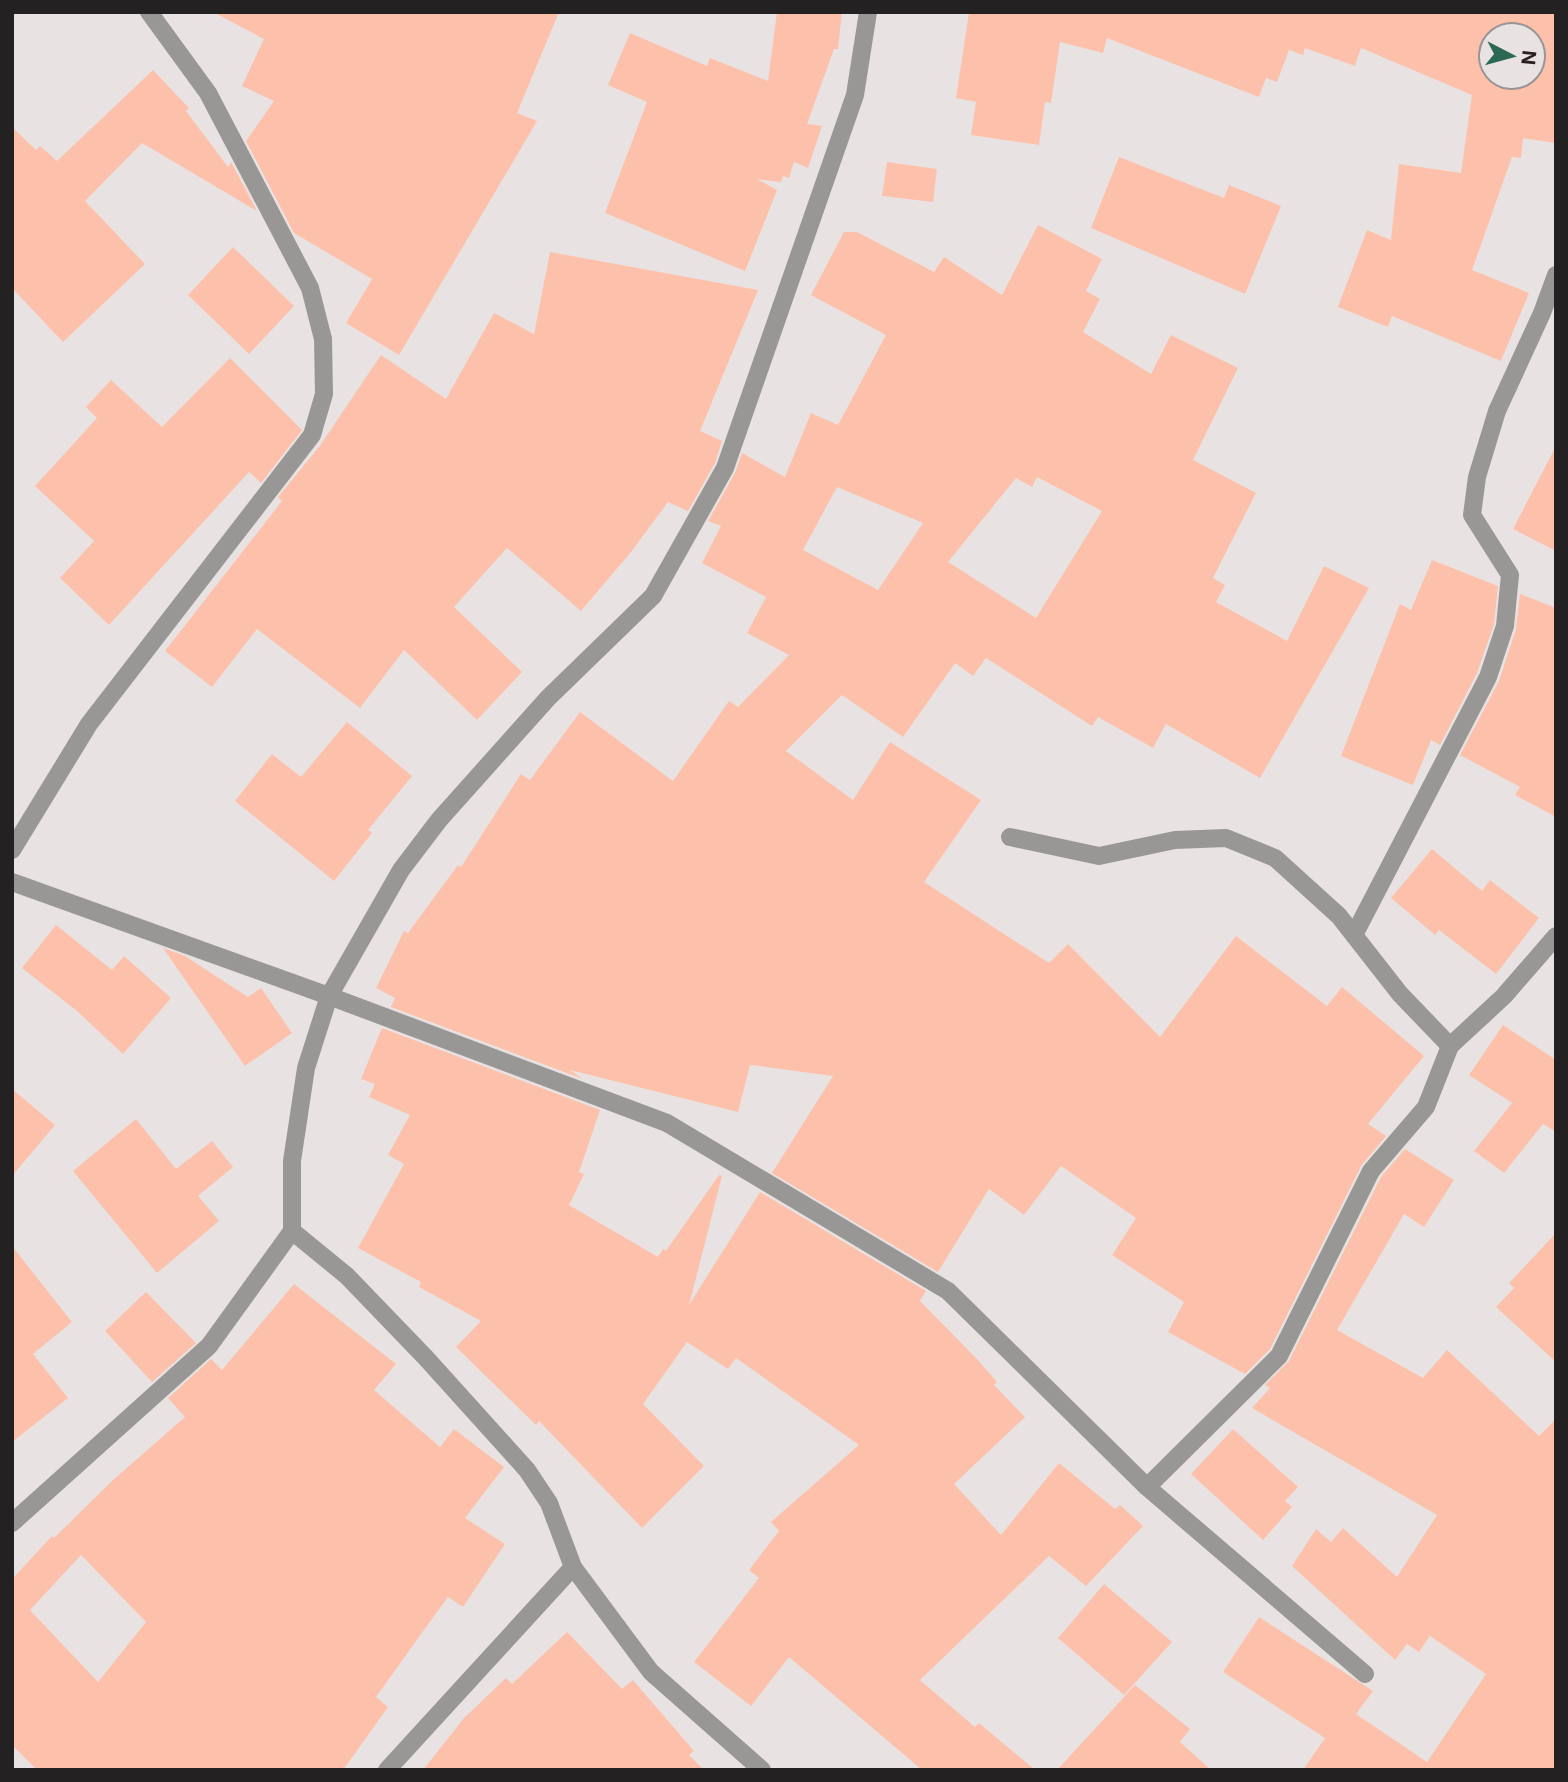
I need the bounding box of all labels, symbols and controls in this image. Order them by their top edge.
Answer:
north arrow [1477,21,1547,91]
text: N [1516,49,1541,66]

